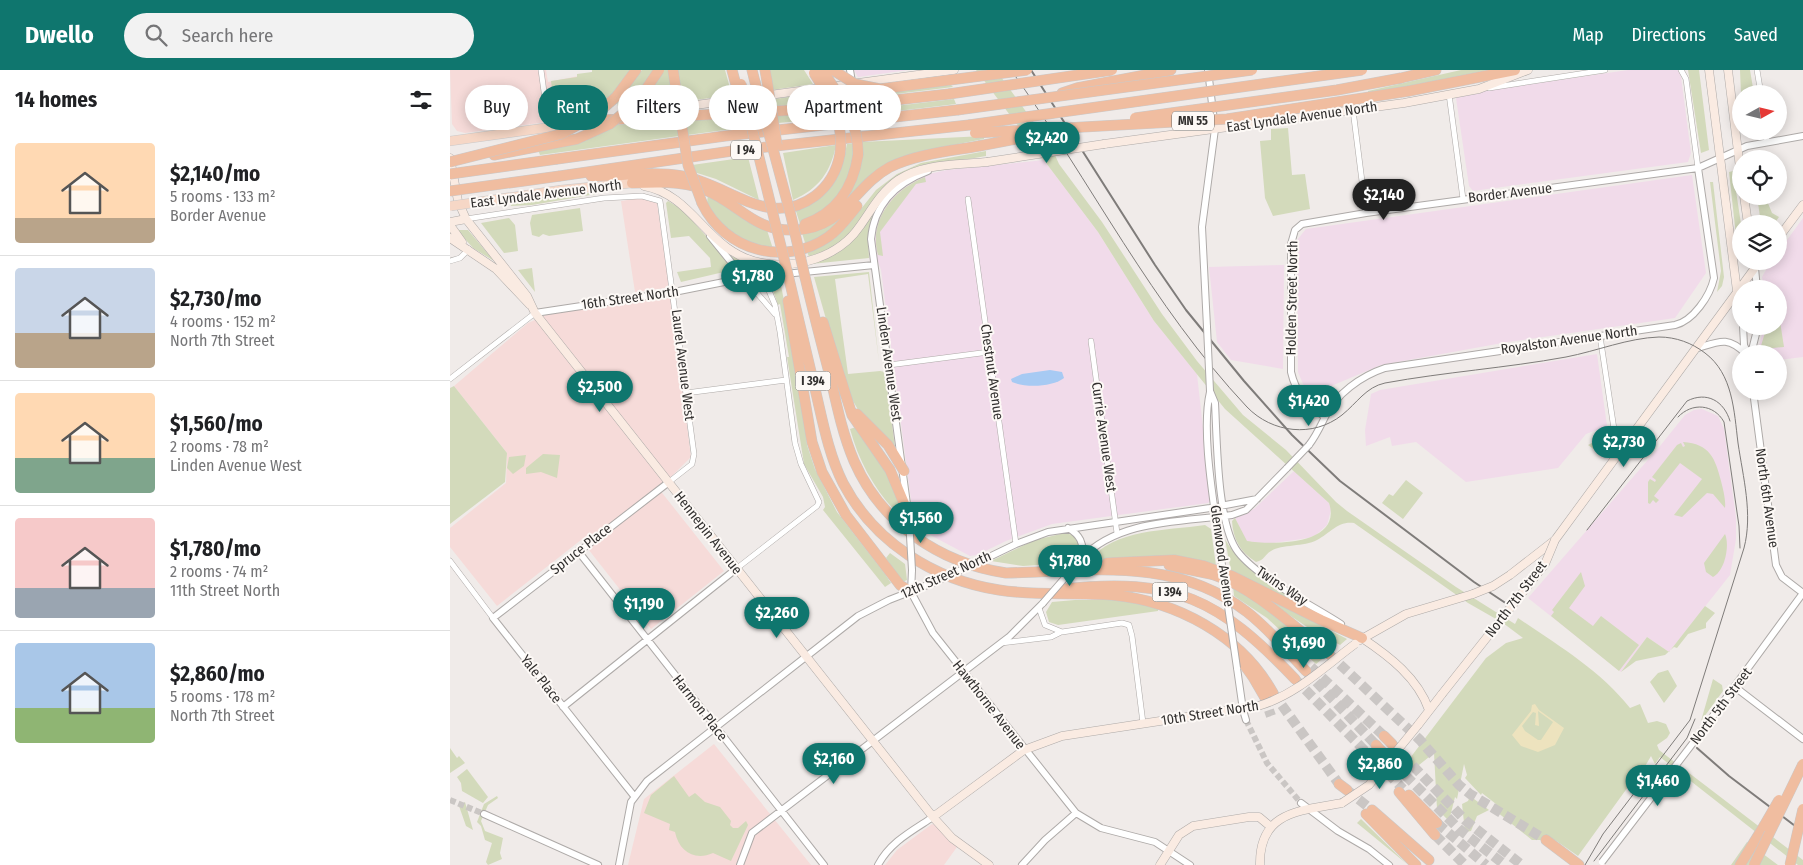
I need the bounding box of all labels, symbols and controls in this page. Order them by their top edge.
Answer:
search box [124,13,474,58]
text: Dwello [25,21,94,49]
icon: search [142,21,170,49]
text: Search here [182,24,273,47]
text: Map [1572,24,1604,46]
text: Directions [1632,24,1706,46]
text: Saved [1734,24,1778,46]
chip: Buy [465,85,528,130]
chip: Rent [538,85,608,130]
chip: Filters [618,85,699,130]
chip: New [709,85,777,130]
chip: Apartment [787,85,901,130]
north arrow [1732,85,1788,140]
map controls [1732,85,1787,400]
icon: filters [407,86,435,114]
text: 14 homes [15,87,97,113]
street label: East Lyndale Avenue North [1226,98,1378,136]
road number: MN 55 [1172,111,1214,130]
pin: $2,420 [1006,122,1088,164]
text: $2,420 [1026,128,1068,147]
road number: I 94 [731,140,761,160]
button: locate [1732,150,1787,205]
text: $2,140/mo [170,161,260,187]
icon: home [55,163,115,223]
street label: East Lyndale Avenue North [470,176,622,212]
pin: $2,140 [1343,178,1425,221]
street label: Border Avenue [1467,179,1553,207]
text: $2,140 [1364,185,1404,204]
text: 5 rooms · 133 m² [170,187,276,206]
text: Border Avenue [170,206,266,225]
button: layers [1732,215,1787,270]
street label: Holden Street North [1282,240,1302,356]
pin: $1,780 [712,260,794,302]
text: $1,780 [732,266,774,285]
button: + [1732,280,1787,335]
street label: 16th Street North [580,283,680,313]
text: $2,730/mo [170,286,261,312]
icon: home [55,288,115,348]
street label: Linden Avenue West [873,306,906,423]
street label: Laurel Avenue West [668,308,698,422]
text: 4 rooms · 152 m² [170,312,276,331]
street label: Royalston Avenue North [1500,322,1638,358]
street label: Chestnut Avenue [977,323,1007,421]
text: North 7th Street [170,331,274,350]
button: − [1732,345,1787,400]
pin: $2,500 [559,370,641,413]
road number: I 394 [796,372,830,391]
text: $2,500 [578,377,622,396]
street label: Currie Avenue West [1088,381,1120,493]
pin: $1,420 [1268,384,1350,427]
text: $1,420 [1288,391,1330,410]
text: $1,560/mo [170,411,263,437]
icon: home [55,413,115,473]
pin: $2,730 [1583,426,1665,468]
text: $2,730 [1603,432,1645,451]
text: 2 rooms · 78 m² [170,437,269,456]
street label: North 6th Avenue [1752,447,1782,549]
text: Linden Avenue West [170,456,302,475]
street label: Hennepin Avenue [670,488,746,578]
pin: $1,560 [880,502,962,544]
street label: Glenwood Avenue [1206,504,1238,608]
text: $1,560 [900,508,942,527]
street label: Spruce Place [547,520,615,578]
text: $1,780/mo [170,536,261,562]
icon: home [55,538,115,598]
pin: $1,780 [1029,544,1111,587]
street label: 12th Street North [898,547,994,603]
text: $1,780 [1049,551,1091,570]
street label: North 7th Street [1482,557,1551,641]
text: 2 rooms · 74 m² [170,562,268,581]
street label: Twins Way [1253,563,1312,610]
text: 11th Street North [170,581,280,600]
road number: I 394 [1152,582,1188,602]
pin: $1,190 [603,588,685,630]
text: $1,190 [624,594,664,613]
pin: $2,260 [736,596,818,639]
text: $2,260 [755,603,799,622]
pin: $1,690 [1263,626,1345,669]
text: $1,690 [1283,633,1325,652]
street label: Yale Place [517,651,565,707]
street label: Hawthorne Avenue [949,657,1029,753]
text: $2,860/mo [170,661,265,687]
icon: home [55,663,115,723]
street label: North 5th Street [1687,664,1756,748]
street label: Harmon Place [669,672,731,745]
text: 5 rooms · 178 m² [170,687,275,706]
street label: 10th Street North [1160,697,1260,729]
text: North 7th Street [170,706,274,725]
pin: $2,160 [793,742,875,785]
pin: $2,860 [1339,748,1421,790]
text: $2,160 [813,749,855,768]
text: $2,860 [1358,754,1402,773]
pin: $1,460 [1617,764,1699,807]
text: $1,460 [1637,771,1679,790]

